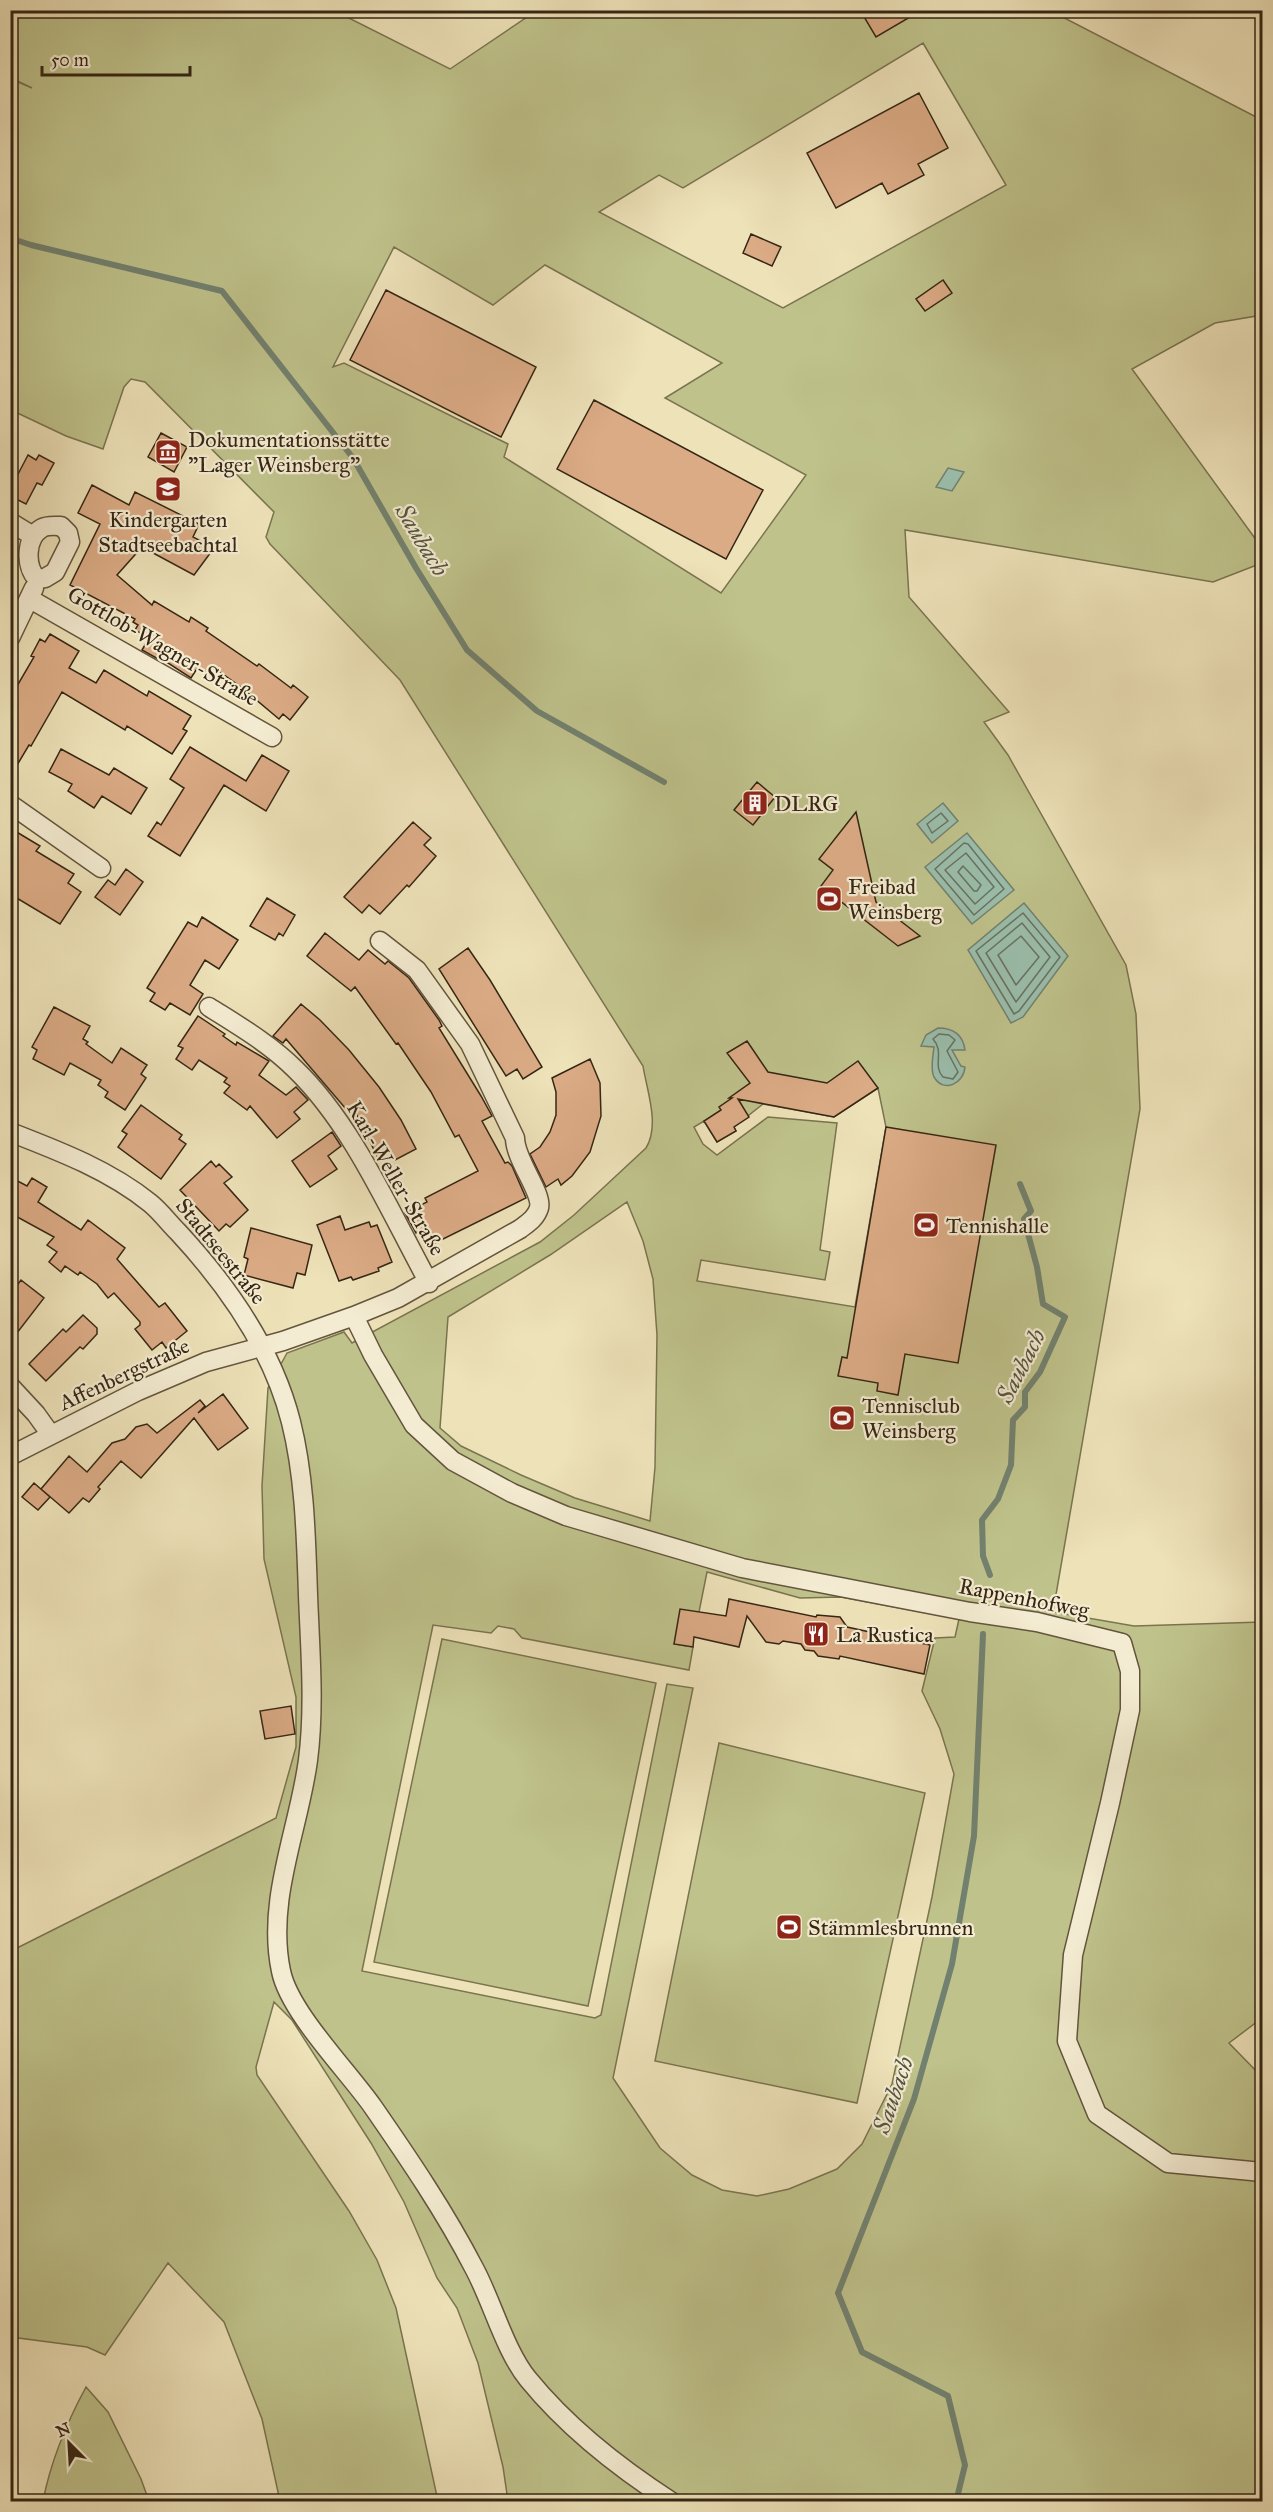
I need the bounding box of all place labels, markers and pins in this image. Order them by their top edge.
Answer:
place label: Dokumentationsstätte "Lager Weinsberg" [188,426,390,478]
museum icon: Dokumentationsstätte "Lager Weinsberg" [153,437,183,467]
school or university icon: Kindergarten Stadtseebachtal [153,474,183,504]
place label: Kindergarten Stadtseebachtal [98,506,238,558]
building icon: DLRG [740,788,770,818]
place label: DLRG [774,790,838,817]
place label: Freibad Weinsberg [848,873,942,925]
sports icon: Freibad Weinsberg [814,884,844,914]
sports icon: Tennishalle [911,1210,941,1240]
place label: Tennishalle [946,1212,1049,1239]
place label: Tennisclub Weinsberg [862,1392,960,1444]
sports icon: Tennisclub Weinsberg [827,1403,857,1433]
restaurant icon: La Rustica [801,1619,831,1649]
place label: La Rustica [836,1621,934,1648]
sports icon: Stämmlesbrunnen [774,1912,804,1942]
place label: Stämmlesbrunnen [808,1914,973,1941]

